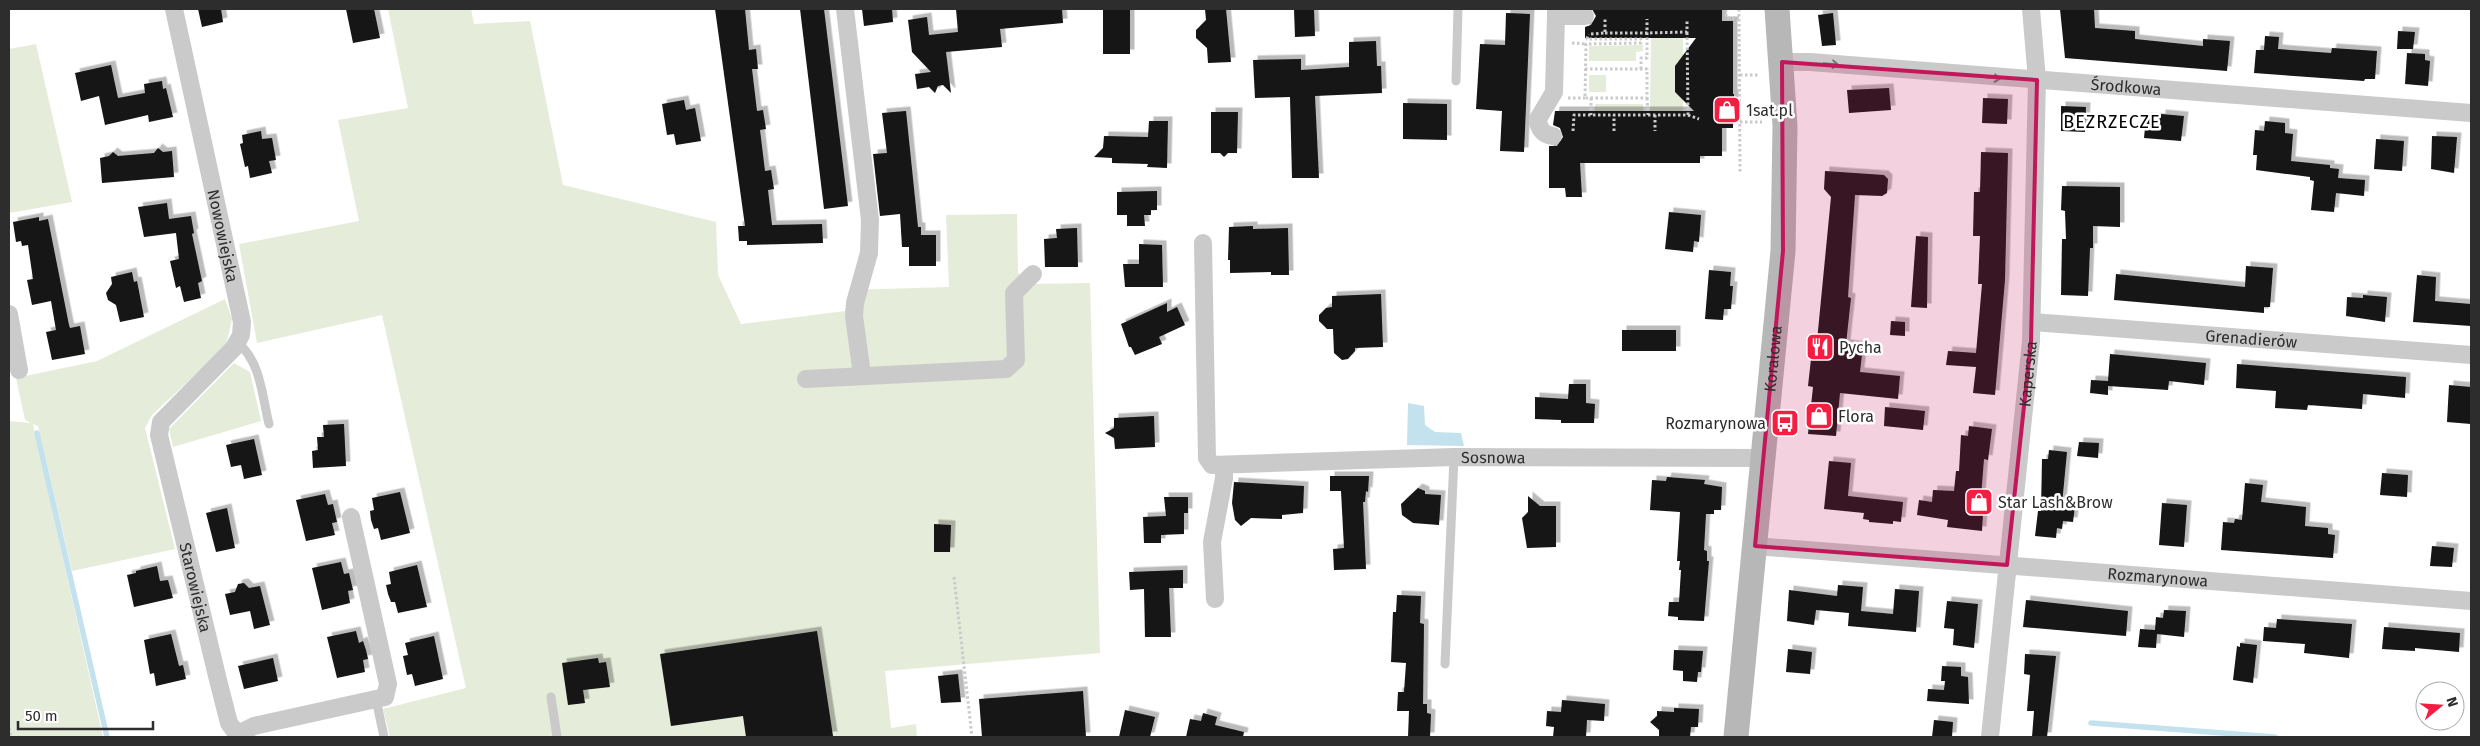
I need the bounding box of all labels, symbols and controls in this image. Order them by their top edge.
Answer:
one-way arrow [1822,59,1838,69]
one-way arrow [1984,73,2000,82]
street label: Środkowa [2090,73,2162,99]
shop icon: 1sat.pl [1712,95,1742,125]
place label: 1sat.pl [1746,101,1793,120]
district label: BEZRZECZE [2063,111,2161,133]
street label: Nowowiejska [204,188,243,284]
street label: Koralowa [1760,325,1785,393]
street label: Grenadierów [2205,326,2298,351]
restaurant icon: Pycha [1805,332,1835,362]
place label: Pycha [1839,338,1882,357]
street label: Kaperska [2015,340,2040,408]
shop icon: Flora [1804,401,1834,431]
place label: Flora [1838,407,1874,426]
bus stop icon: Rozmarynowa [1770,408,1800,438]
place label: Rozmarynowa [1665,414,1766,433]
street label: Sosnowa [1461,448,1525,467]
shop icon: Star Lash&Brow [1964,487,1994,517]
place label: Star Lash&Brow [1998,493,2113,512]
street label: Starowiejska [176,541,216,634]
street label: Rozmarynowa [2107,564,2209,590]
north arrow [2415,681,2465,731]
text: N [2442,695,2461,709]
scale bar [18,698,152,730]
text: 50 m [25,707,58,725]

